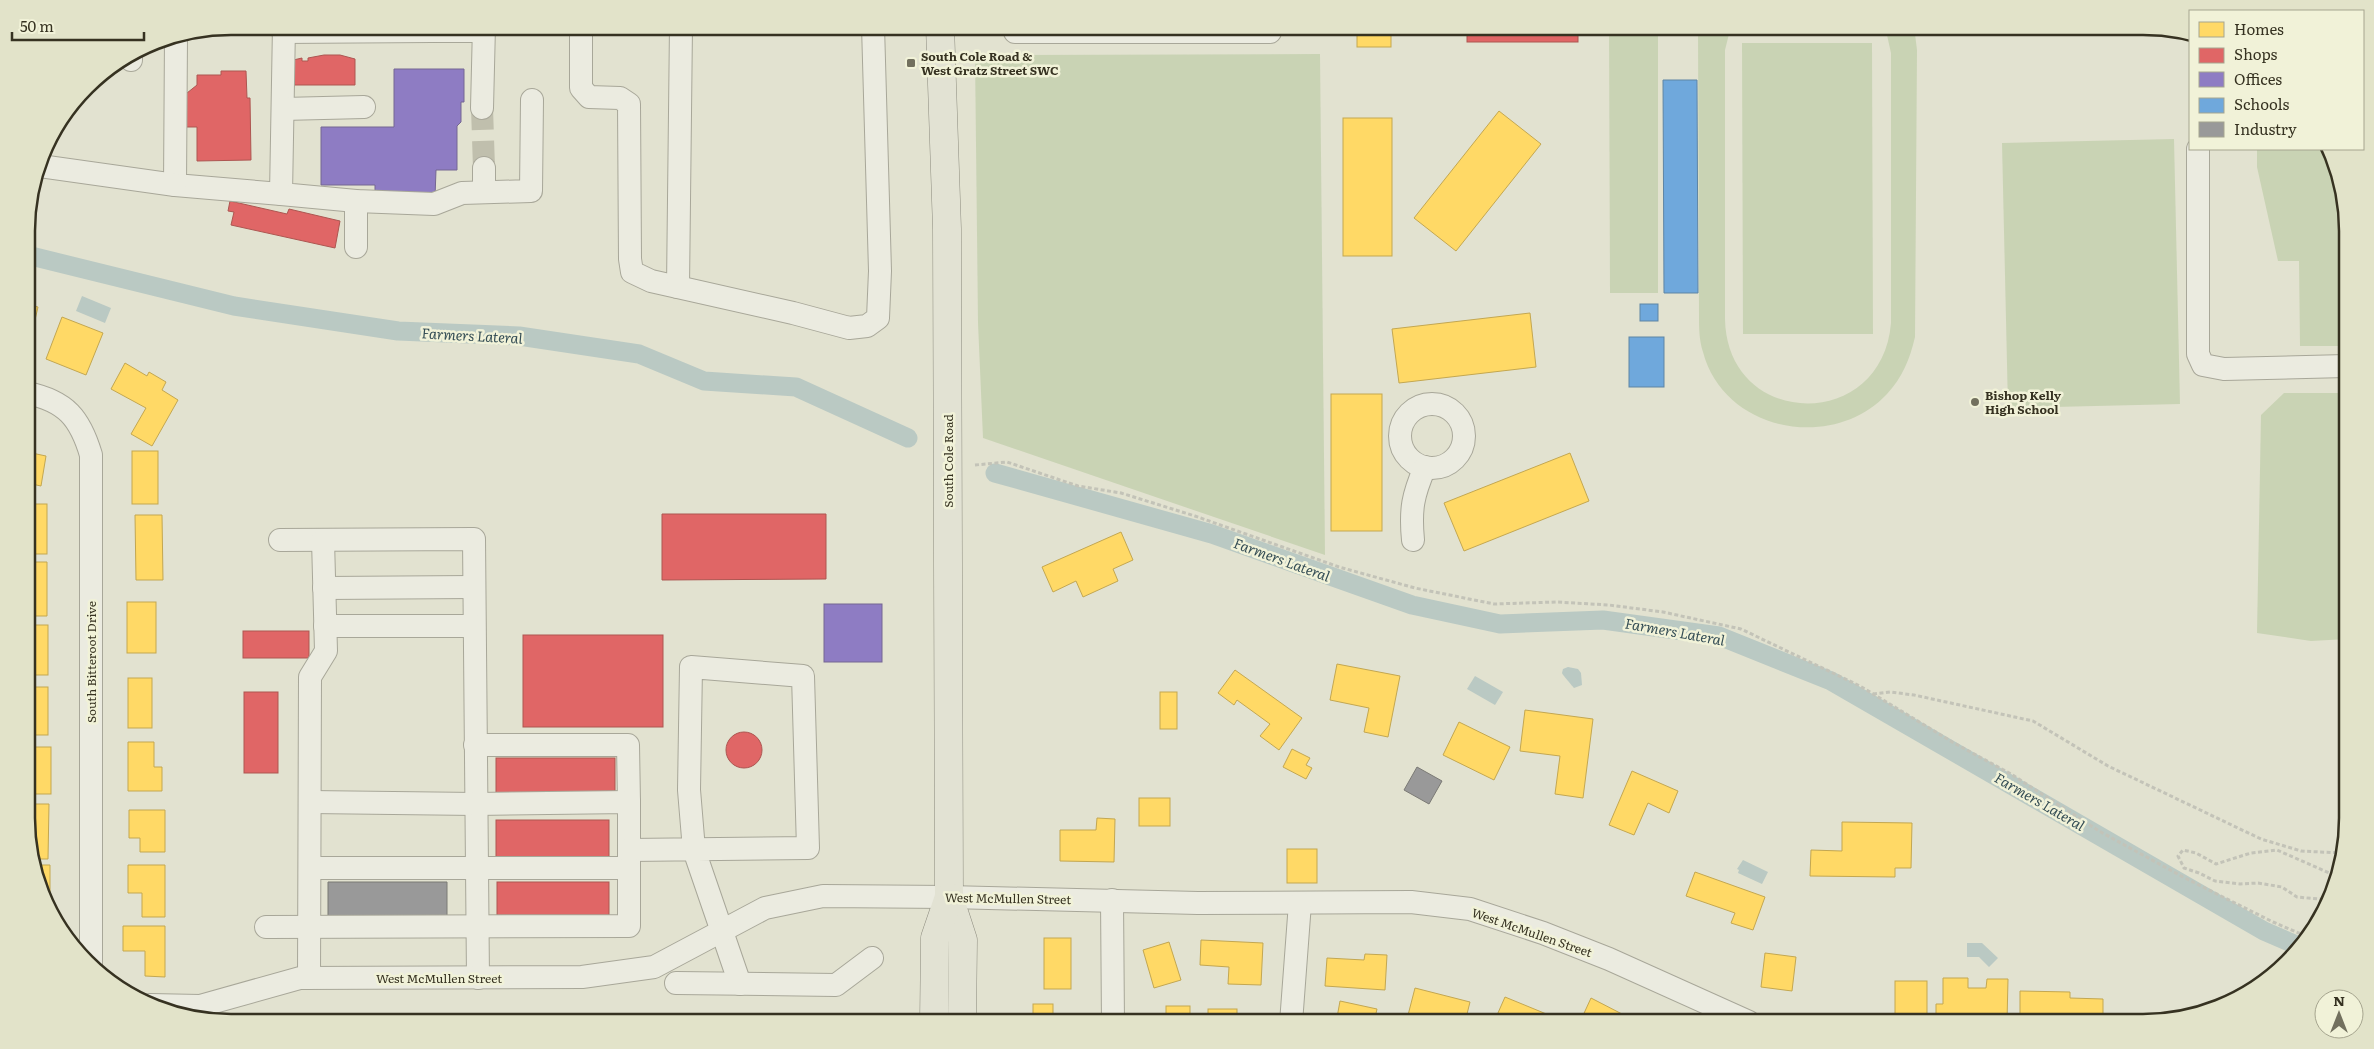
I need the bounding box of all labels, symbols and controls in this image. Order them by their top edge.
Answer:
scale bar [12,10,145,42]
legend [2189,10,2364,150]
text: 50 m [20,14,54,37]
text: Homes [2234,17,2284,40]
text: Shops [2234,42,2277,65]
place label: South Cole Road & West Gratz Street SWC [921,47,1059,79]
marker: South Cole Road & West Gratz Street SWC [905,57,917,69]
text: Offices [2234,67,2282,90]
text: Schools [2234,92,2290,115]
text: Industry [2234,117,2297,140]
water label: Farmers Lateral [421,322,523,348]
place label: Bishop Kelly High School [1985,386,2062,418]
marker: Bishop Kelly High School [1969,396,1981,408]
street label: South Cole Road [939,414,957,508]
water label: Farmers Lateral [1231,532,1333,586]
street label: South Bitteroot Drive [82,601,100,723]
water label: Farmers Lateral [1624,612,1727,650]
water label: Farmers Lateral [1991,767,2089,835]
street label: West McMullen Street [945,888,1071,908]
street label: West McMullen Street [1469,903,1595,961]
street label: West McMullen Street [376,969,502,987]
north arrow [2314,989,2364,1039]
text: N [2333,990,2345,1010]

